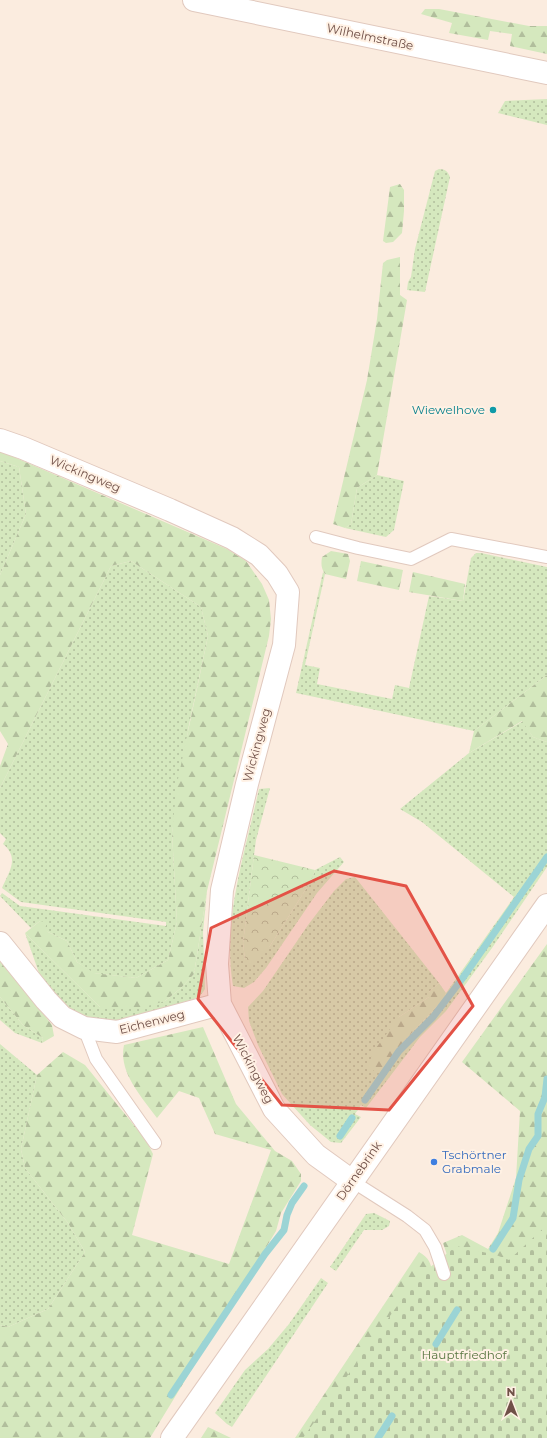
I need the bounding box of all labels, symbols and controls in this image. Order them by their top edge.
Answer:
street label: Wilhelmstraße [325,20,415,53]
place label: Wiewelhove [412,402,485,417]
marker: Wiewelhove [488,405,498,415]
street label: Wickingweg [47,452,123,495]
street label: Wickingweg [239,706,274,783]
street label: Eichenweg [118,1006,186,1037]
street label: Wickingweg [230,1032,277,1106]
street label: Dörnebrink [333,1138,385,1203]
place label: Tschörtner Grabmale [442,1147,507,1176]
marker: Tschörtner Grabmale [429,1157,439,1167]
park label: Hauptfriedhof [421,1347,507,1362]
north arrow [491,1382,531,1422]
text: N [507,1385,515,1399]

